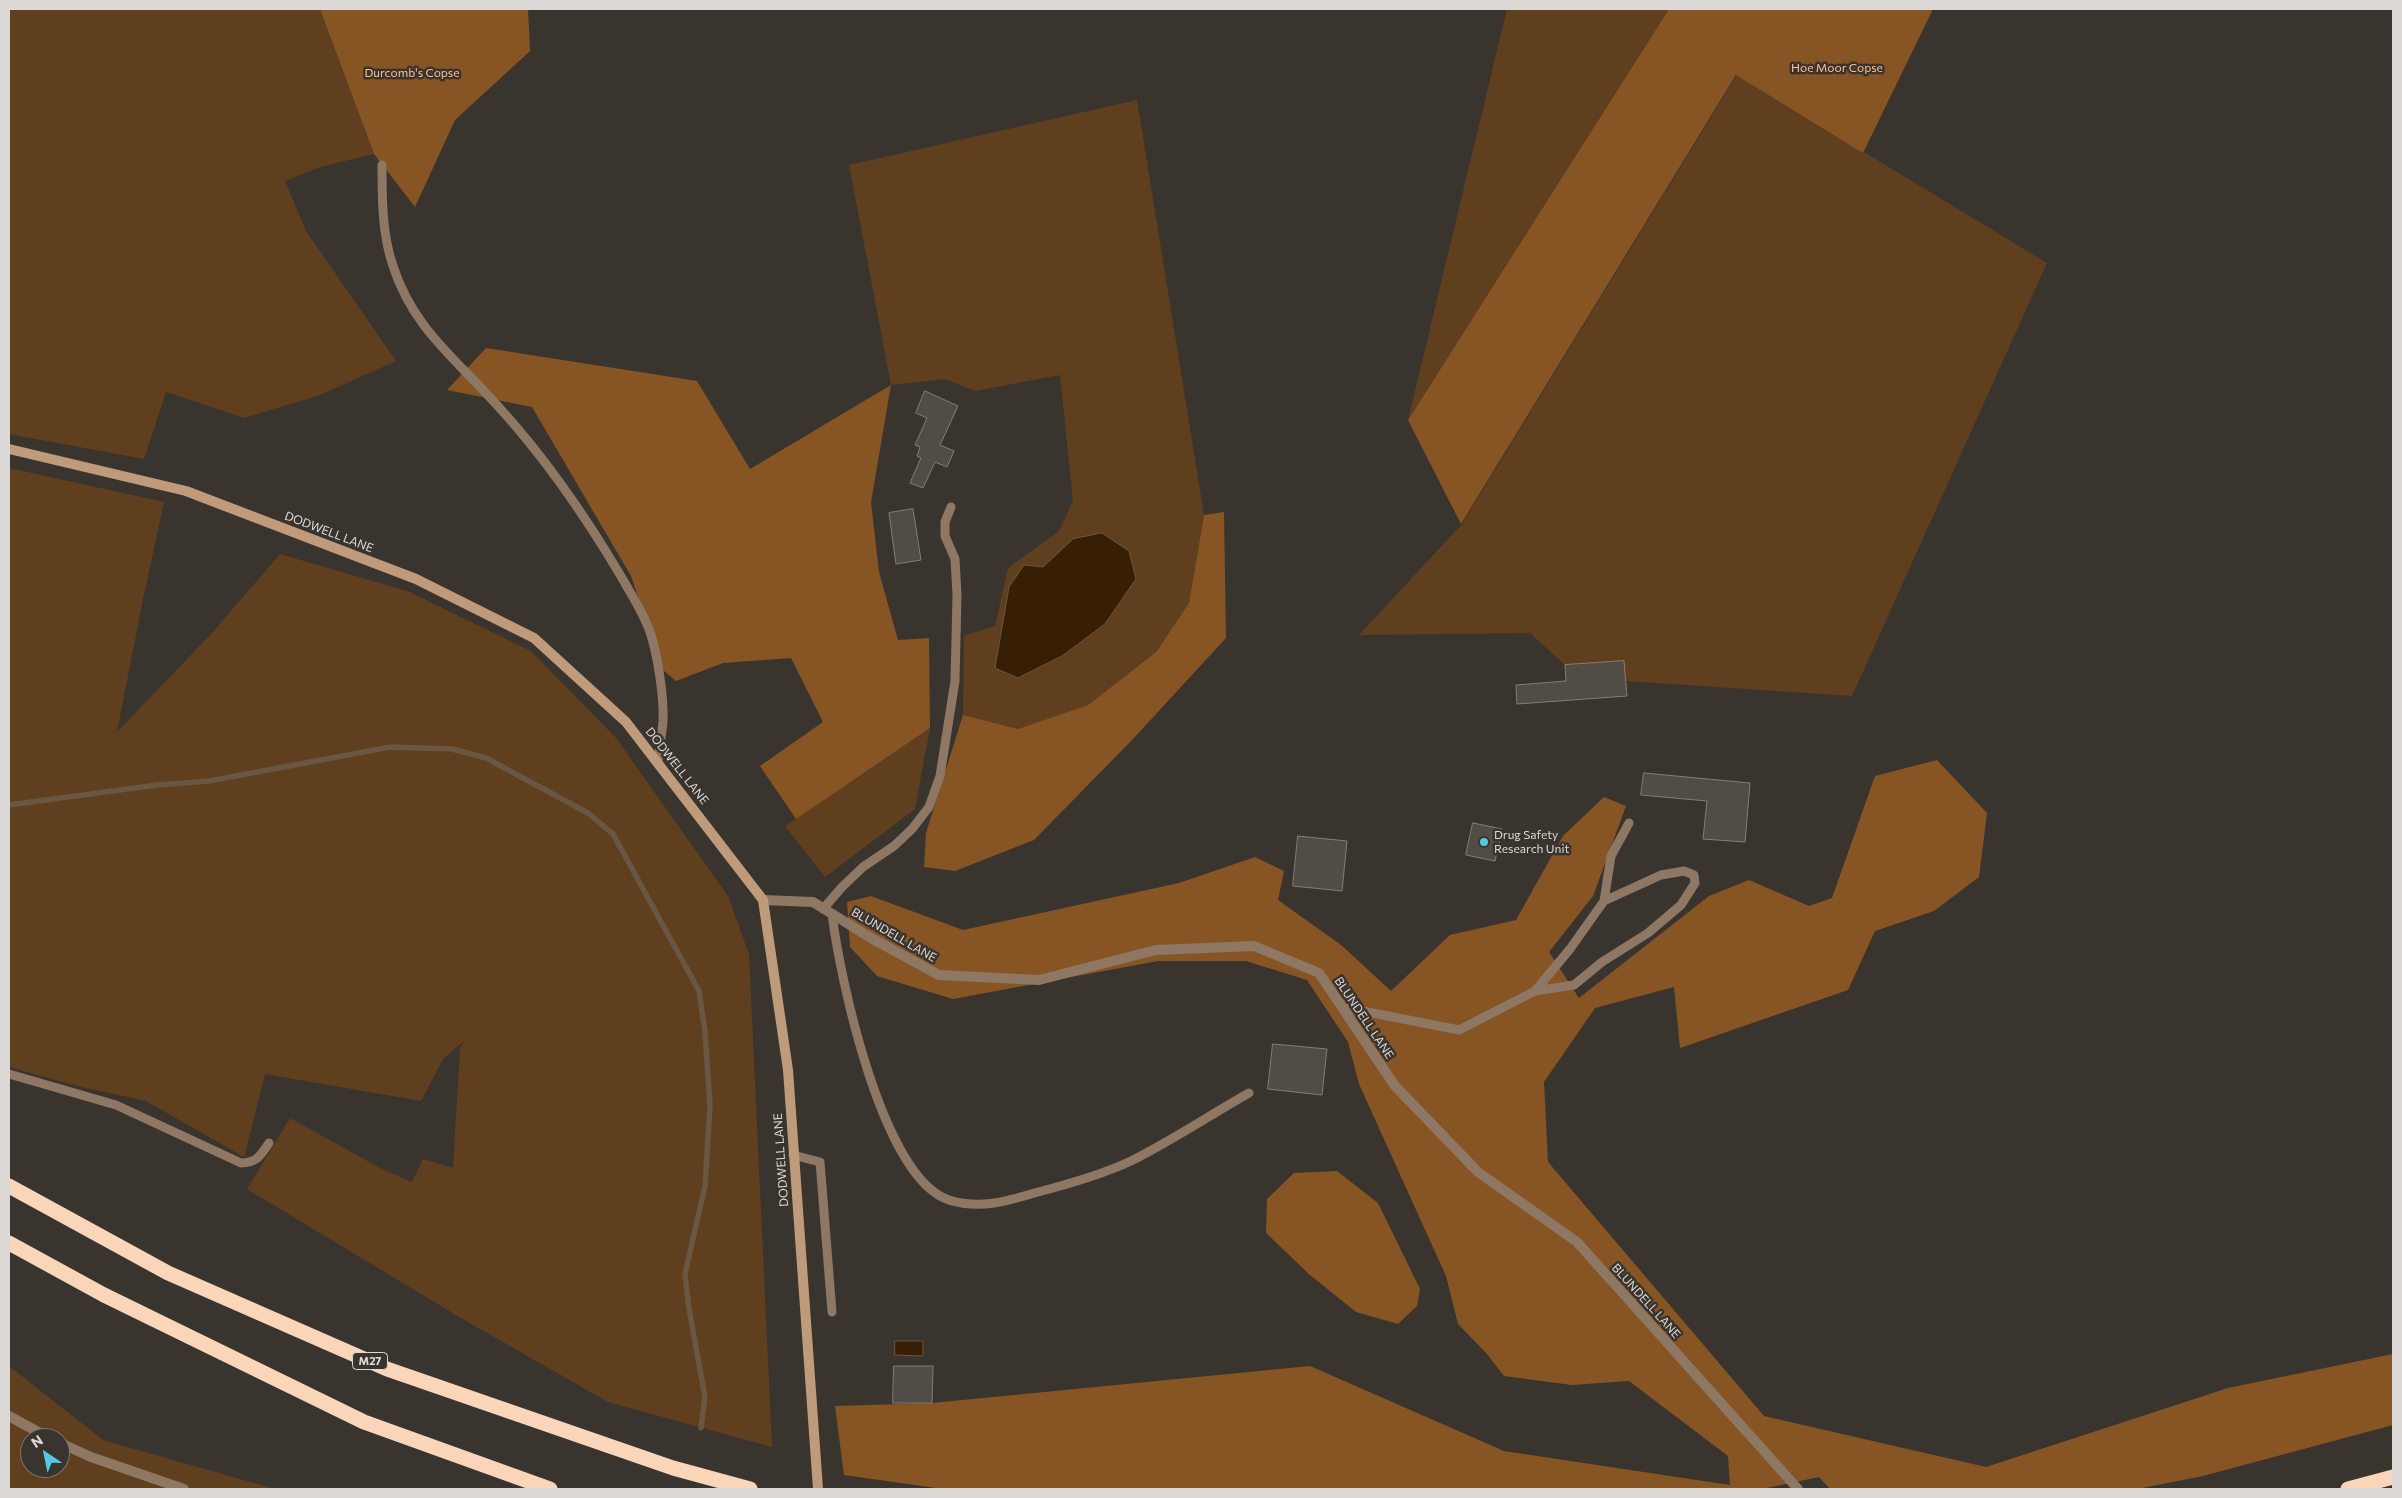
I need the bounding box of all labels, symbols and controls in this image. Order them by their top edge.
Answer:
park label: Hoe Moor Copse [1791,61,1883,75]
park label: Durcomb's Copse [364,66,460,80]
street label: DODWELL LANE [283,508,375,556]
street label: DODWELL LANE [642,725,712,807]
place label: Drug Safety Research Unit [1494,828,1569,856]
marker: Drug Safety Research Unit [1478,836,1490,848]
street label: BLUNDELL LANE [849,905,939,965]
street label: BLUNDELL LANE [1331,974,1397,1062]
street label: DODWELL LANE [771,1113,791,1207]
street label: BLUNDELL LANE [1609,1261,1683,1341]
road number: M27 [352,1352,388,1370]
north arrow [20,1428,70,1478]
text: N [28,1431,46,1451]

